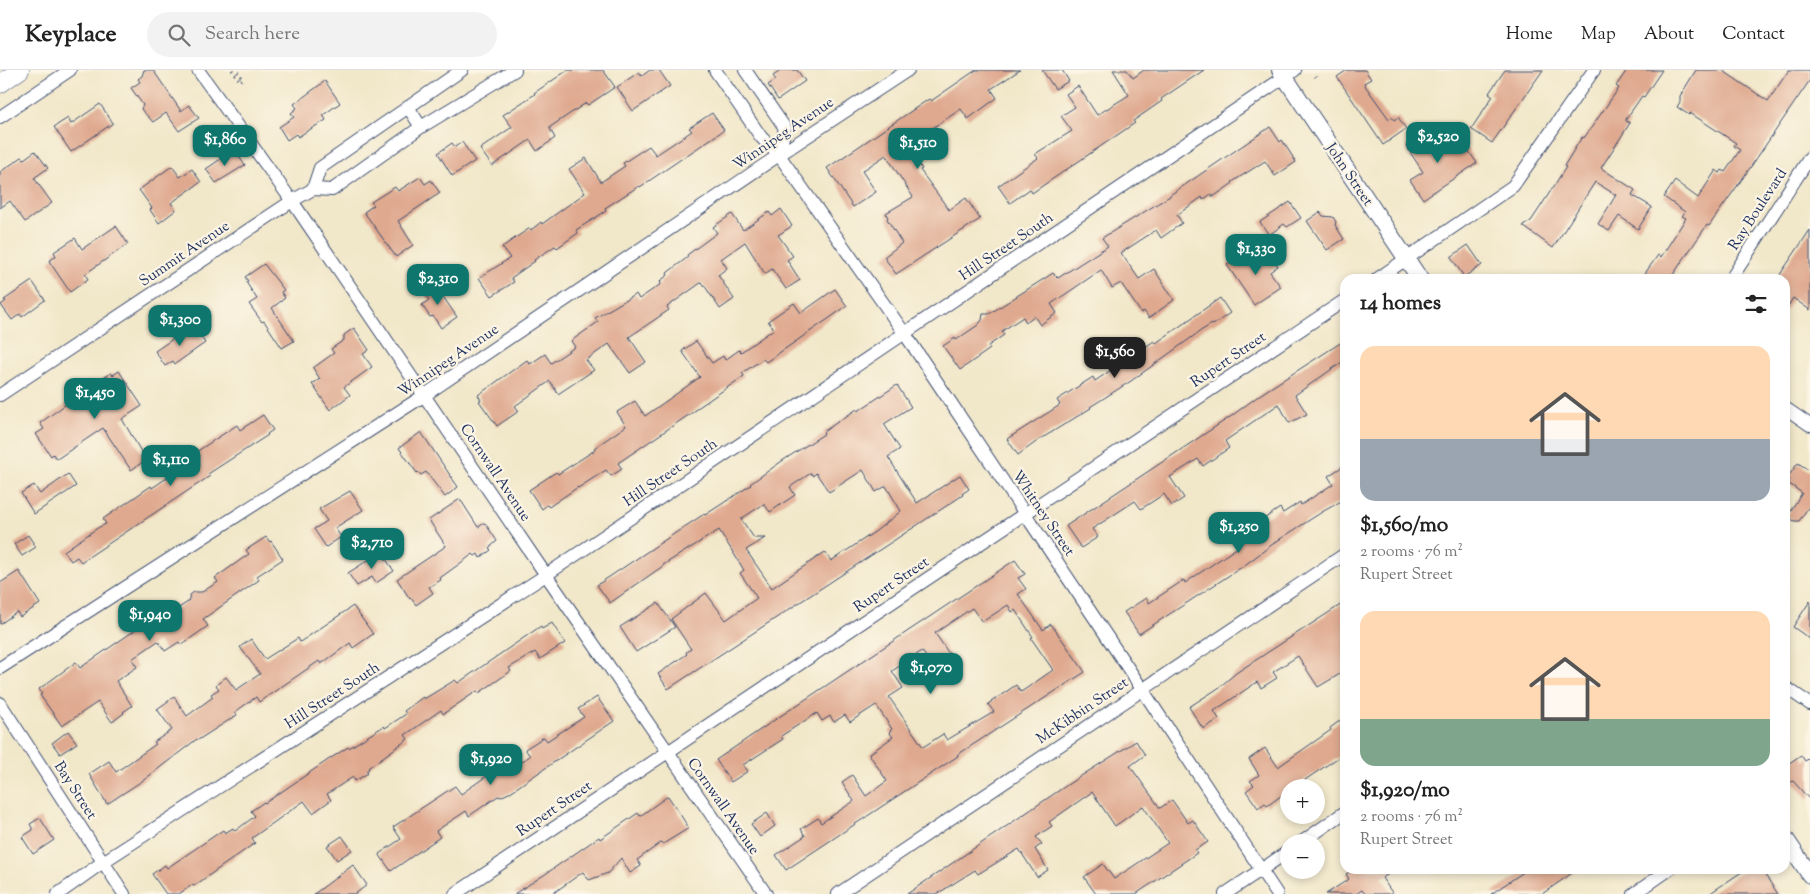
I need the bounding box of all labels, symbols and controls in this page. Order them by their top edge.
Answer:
search box [147,12,497,57]
text: Keyplace [25,18,117,52]
icon: search [165,21,193,49]
text: Search here [205,21,300,48]
text: Home [1506,22,1553,48]
text: Map [1581,22,1616,48]
text: About [1644,22,1694,48]
text: Contact [1722,22,1785,48]
street label: Winnipeg Avenue [729,93,839,176]
pin: $2,520 [1397,122,1479,164]
pin: $1,860 [184,124,266,167]
text: $2,520 [1417,126,1459,149]
pin: $1,510 [877,128,959,170]
text: $1,860 [204,129,246,152]
text: $1,510 [899,132,937,155]
street label: John Street [1319,138,1378,211]
street label: Ray Boulevard [1724,164,1793,255]
street label: Hill Street South [956,208,1058,287]
street label: Summit Avenue [135,216,234,292]
pin: $1,330 [1215,234,1297,276]
text: $1,330 [1236,238,1276,261]
pin: $2,310 [397,264,479,306]
text: $2,310 [418,268,458,291]
text: 14 homes [1360,289,1441,319]
icon: filters [1742,290,1770,318]
pin: $1,300 [139,304,221,347]
text: $1,300 [159,309,201,332]
street label: Winnipeg Avenue [394,320,504,403]
street label: Rupert Street [1187,327,1271,393]
pin: $1,560 [1074,336,1156,379]
text: $1,560 [1095,341,1135,364]
pin: $1,450 [54,378,136,420]
icon: home [1520,379,1610,469]
text: $1,450 [75,382,115,405]
street label: Cornwall Avenue [454,420,535,526]
street label: Hill Street South [620,434,722,513]
pin: $1,110 [130,444,212,487]
text: $1,110 [152,449,190,472]
street label: Whitney Street [1006,467,1079,561]
text: $1,560/mo [1360,511,1448,541]
pin: $1,250 [1198,512,1280,554]
text: $1,250 [1219,516,1259,539]
pin: $2,710 [331,528,413,570]
text: $2,710 [351,532,393,555]
text: 2 rooms · 76 m² [1360,541,1463,564]
street label: Rupert Street [850,552,934,618]
text: Rupert Street [1360,564,1453,587]
pin: $1,940 [109,600,191,642]
text: $1,940 [129,604,171,627]
icon: home [1520,644,1610,734]
pin: $1,070 [890,652,972,695]
text: $1,070 [910,657,952,680]
street label: Hill Street South [281,658,385,735]
street label: McKibbin Street [1033,673,1133,750]
pin: $1,920 [450,744,532,786]
text: $1,920 [470,748,512,771]
street label: Cornwall Avenue [682,754,764,859]
street label: Bay Street [48,758,101,824]
street label: Rupert Street [513,776,597,842]
text: $1,920/mo [1360,776,1450,806]
map controls [1280,779,1325,879]
button: + [1280,779,1325,824]
text: 2 rooms · 76 m² [1360,806,1463,829]
text: Rupert Street [1360,829,1453,852]
button: − [1280,834,1325,879]

